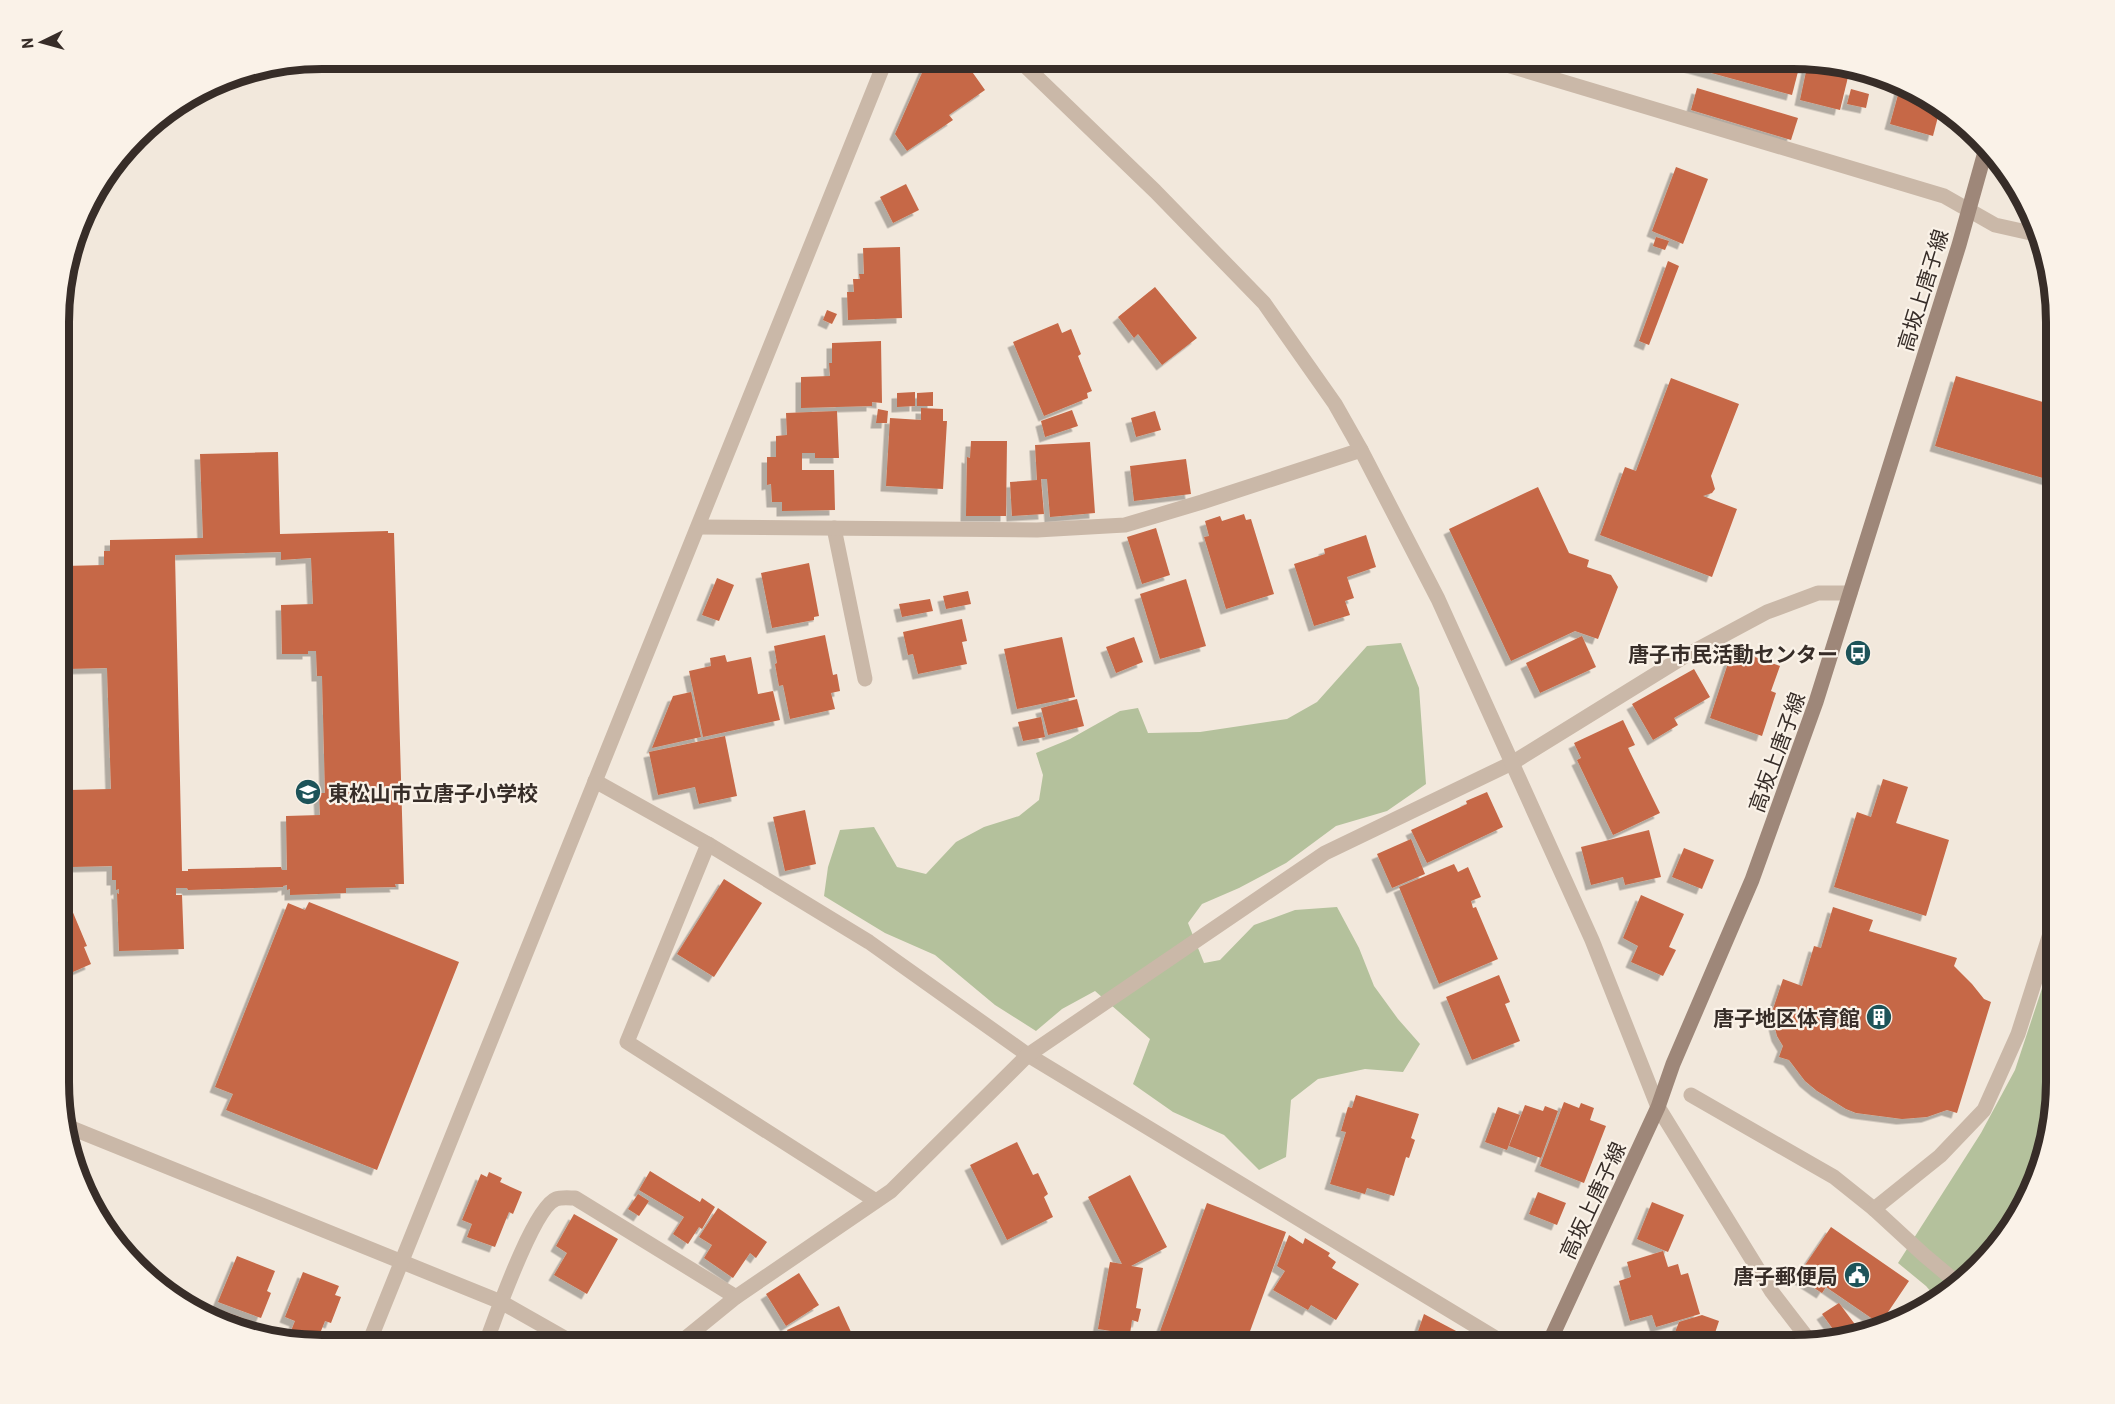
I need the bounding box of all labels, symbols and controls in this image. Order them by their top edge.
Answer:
north arrow [12,12,72,72]
text: N [17,37,36,49]
street label: 高坂上唐子線 [1892,226,1952,354]
bus stop icon: 唐子市民活動センター [1843,638,1873,668]
place label: 唐子市民活動センター [1628,641,1838,666]
street label: 高坂上唐子線 [1743,689,1809,815]
school or university icon: 東松山市立唐子小学校 [293,777,323,807]
place label: 東松山市立唐子小学校 [328,780,538,805]
building icon: 唐子地区体育館 [1864,1002,1894,1032]
place label: 唐子地区体育館 [1713,1005,1860,1030]
street label: 高坂上唐子線 [1554,1138,1630,1262]
public building icon: 唐子郵便局 [1842,1260,1872,1290]
place label: 唐子郵便局 [1733,1263,1838,1288]

